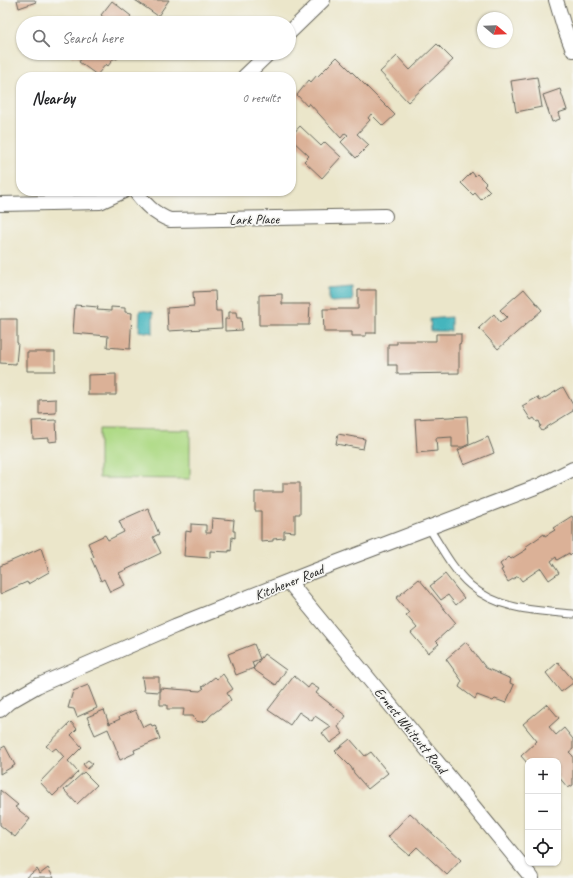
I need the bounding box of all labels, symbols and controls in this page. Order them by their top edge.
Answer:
north arrow [477,12,513,48]
search box [16,16,296,60]
icon: search [30,27,52,49]
text: Search here [62,29,123,48]
text: Nearby [32,88,75,109]
text: 0 results [242,90,280,106]
street label: Lark Place [229,211,280,228]
street label: Kitchener Road [252,560,328,604]
street label: Ernest Whitcutt Road [371,684,452,779]
map controls [525,758,561,866]
button: + [525,758,561,794]
button: − [525,794,561,830]
button: locate [525,830,561,866]

